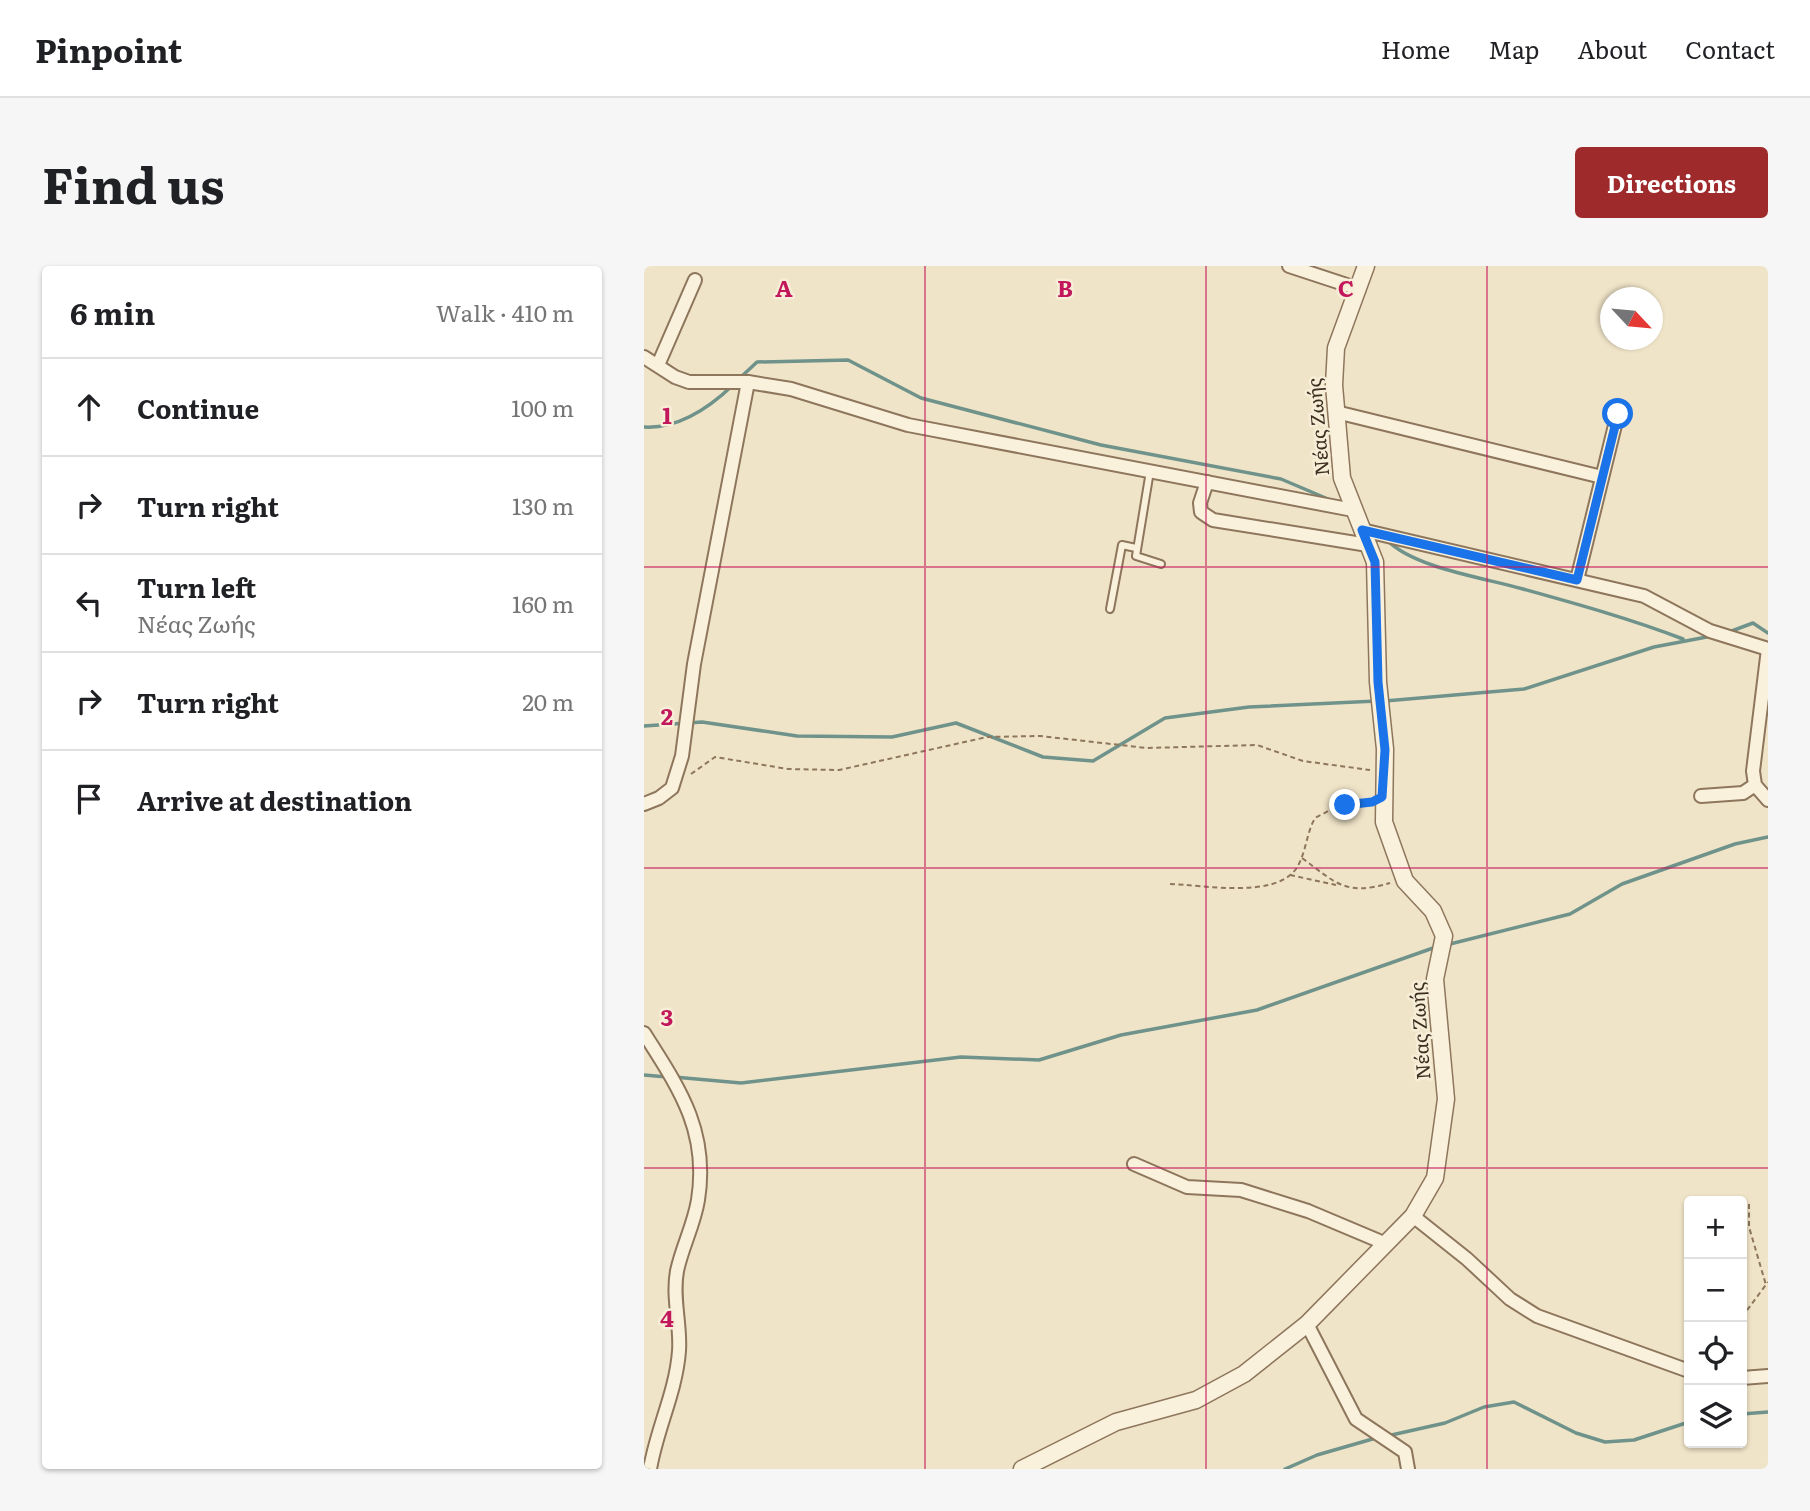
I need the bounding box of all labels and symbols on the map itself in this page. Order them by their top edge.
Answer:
text: A [775,270,793,304]
text: B [1057,270,1073,304]
text: C [1338,270,1354,304]
north arrow [1600,287,1663,350]
street label: Νέας Ζωής [1299,377,1335,477]
text: 1 [662,397,672,431]
route start [1602,398,1633,429]
text: 2 [661,698,673,732]
route end [1329,789,1360,820]
street label: Νέας Ζωής [1402,981,1436,1081]
text: 3 [661,999,673,1033]
text: 4 [660,1300,674,1334]

